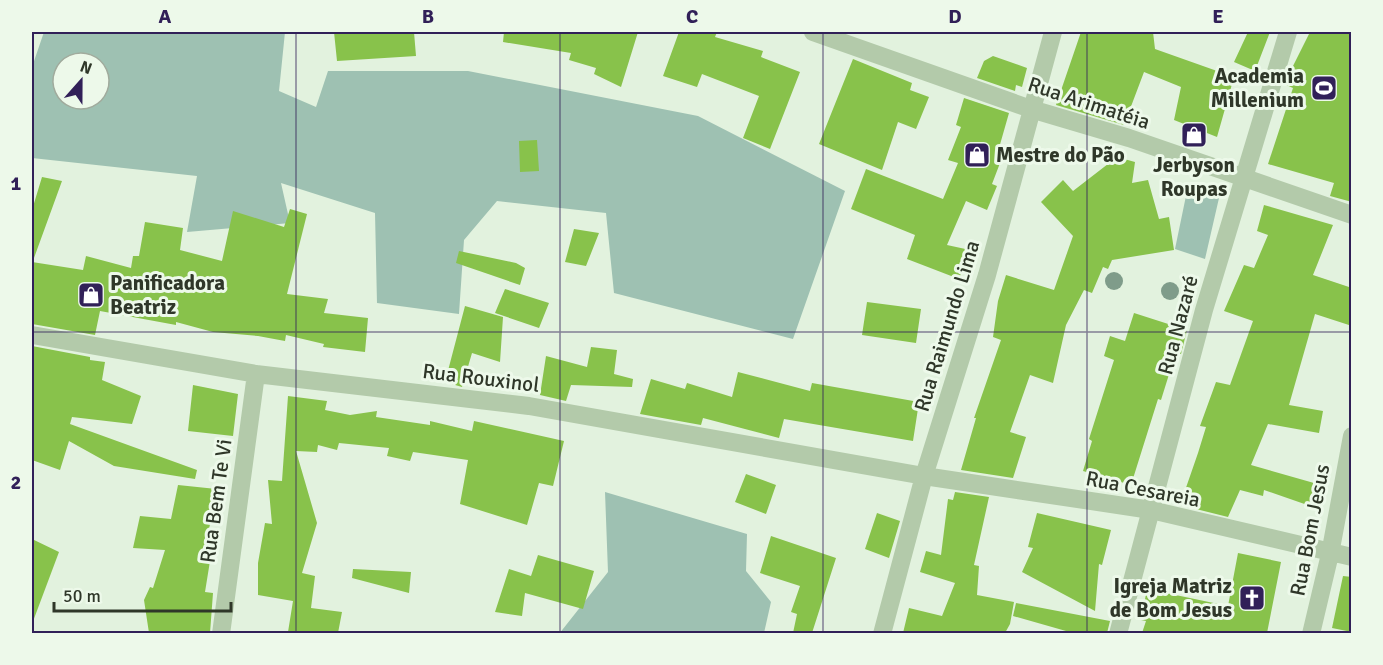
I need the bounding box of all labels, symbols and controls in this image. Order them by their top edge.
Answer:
text: A [159,4,172,29]
text: B [422,4,434,29]
text: C [686,4,698,29]
text: D [948,4,962,29]
text: E [1212,4,1224,29]
north arrow [51,51,111,111]
text: N [77,57,95,79]
place label: Academia Millenium [1211,63,1304,113]
street label: Rua Arimatéia [1025,71,1153,135]
sports icon: Academia Millenium [1309,73,1339,103]
shop icon: Jerbyson Roupas [1179,120,1209,150]
shop icon: Mestre do Pão [962,140,992,170]
place label: Mestre do Pão [996,142,1125,168]
place label: Jerbyson Roupas [1153,152,1235,202]
text: 1 [11,171,22,196]
street label: Rua Raimundo Lima [909,237,985,415]
place label: Panificadora Beatriz [110,270,225,320]
street label: Rua Nazaré [1152,273,1204,377]
shop icon: Panificadora Beatriz [76,280,106,310]
street label: Rua Rouxinol [421,358,541,398]
street label: Rua Bem Te Vi [194,437,238,565]
street label: Rua Bom Jesus [1284,462,1336,598]
street label: Rua Cesareia [1084,465,1202,513]
text: 2 [11,470,21,495]
place label: Igreja Matriz de Bom Jesus [1110,573,1232,623]
scale bar [54,575,231,613]
church icon: Igreja Matriz de Bom Jesus [1237,583,1267,613]
text: 50 m [63,585,101,607]

